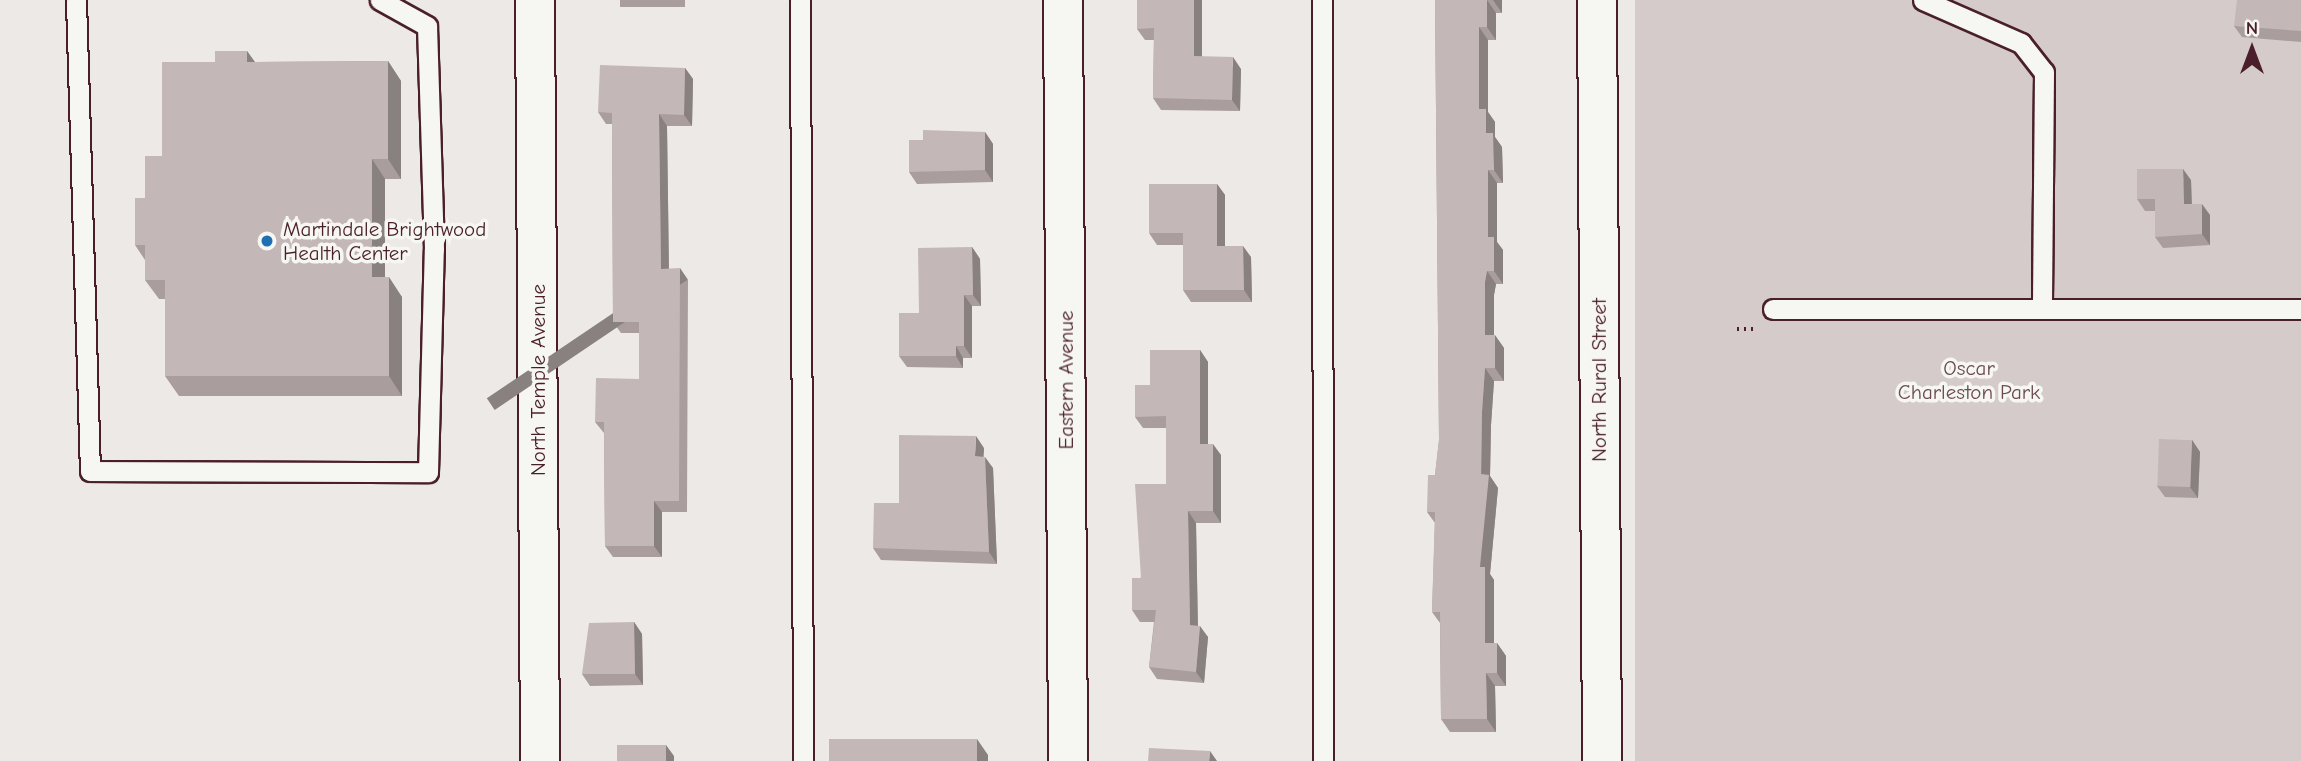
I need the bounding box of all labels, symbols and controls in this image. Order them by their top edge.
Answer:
north arrow [2217,14,2287,84]
text: N [2246,17,2258,39]
place label: Martindale Brightwood Health Center [283,216,486,266]
marker: Martindale Brightwood Health Center [257,231,277,251]
street label: North Temple Avenue [525,284,551,476]
street label: North Rural Street [1586,298,1612,462]
street label: Eastern Avenue [1053,310,1079,450]
park label: Oscar Charleston Park [1898,355,2040,405]

